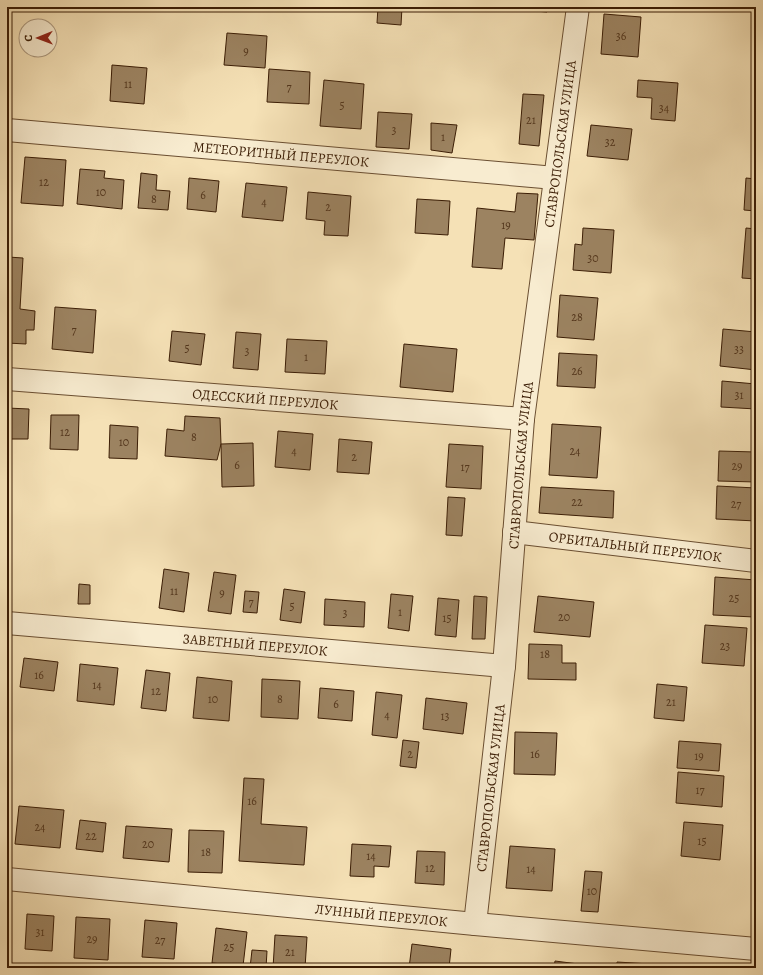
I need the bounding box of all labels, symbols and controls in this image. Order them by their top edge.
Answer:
north arrow [18,18,58,58]
house number: 36 [616,28,627,44]
text: С [21,34,36,42]
house number: 9 [243,43,249,59]
street label: СТАВРОПОЛЬСКАЯ УЛИЦА [539,58,580,229]
house number: 11 [124,76,132,92]
house number: 7 [286,79,292,95]
house number: 5 [339,97,345,113]
house number: 34 [659,100,670,116]
house number: 21 [526,112,536,128]
house number: 3 [392,122,397,138]
house number: 1 [441,129,445,145]
house number: 32 [605,134,616,150]
street label: МЕТЕОРИТНЫЙ ПЕРЕУЛОК [192,137,370,171]
house number: 12 [39,174,49,190]
house number: 10 [96,184,106,200]
house number: 6 [200,187,206,203]
house number: 8 [151,191,157,207]
house number: 4 [261,194,267,210]
house number: 2 [325,199,331,215]
house number: 19 [501,217,511,233]
house number: 30 [587,250,599,266]
house number: 28 [571,309,583,325]
house number: 7 [71,322,77,338]
house number: 5 [184,340,190,356]
house number: 33 [734,341,744,357]
house number: 3 [245,343,250,359]
house number: 1 [304,349,308,365]
house number: 26 [571,363,583,379]
street label: СТАВРОПОЛЬСКАЯ УЛИЦА [504,379,538,550]
street label: ОДЕССКИЙ ПЕРЕУЛОК [192,384,339,414]
house number: 31 [734,387,744,403]
house number: 12 [60,424,70,440]
house number: 8 [191,429,197,445]
house number: 10 [119,434,129,450]
house number: 4 [291,443,297,459]
house number: 24 [569,443,581,459]
house number: 2 [351,449,357,465]
house number: 6 [234,457,240,473]
house number: 29 [731,458,743,474]
house number: 17 [460,459,471,475]
house number: 22 [571,494,583,510]
house number: 27 [731,496,742,512]
street label: ОРБИТАЛЬНЫЙ ПЕРЕУЛОК [548,527,723,566]
house number: 11 [170,583,178,599]
house number: 9 [219,585,225,601]
house number: 25 [729,590,739,606]
house number: 7 [248,594,254,610]
house number: 5 [289,598,295,614]
house number: 1 [398,604,402,620]
house number: 3 [343,605,348,621]
house number: 20 [558,609,570,625]
house number: 15 [442,610,452,626]
street label: ЗАВЕТНЫЙ ПЕРЕУЛОК [182,629,328,660]
house number: 23 [720,638,730,654]
house number: 18 [540,646,550,662]
house number: 16 [34,667,44,683]
house number: 14 [92,677,102,693]
house number: 12 [151,683,161,699]
house number: 10 [208,691,218,707]
house number: 8 [277,691,283,707]
house number: 21 [666,694,676,710]
house number: 6 [333,696,339,712]
street label: СТАВРОПОЛЬСКАЯ УЛИЦА [471,702,509,873]
house number: 4 [384,707,390,723]
house number: 13 [440,708,450,724]
house number: 2 [407,746,413,762]
house number: 16 [530,746,540,762]
house number: 19 [694,748,704,764]
house number: 17 [695,782,706,798]
house number: 16 [247,793,257,809]
house number: 24 [34,819,46,835]
house number: 22 [85,828,97,844]
house number: 15 [697,833,707,849]
house number: 20 [142,836,154,852]
house number: 18 [201,844,211,860]
house number: 14 [366,848,376,864]
house number: 12 [425,860,435,876]
house number: 14 [526,861,536,877]
house number: 10 [587,883,597,899]
street label: ЛУННЫЙ ПЕРЕУЛОК [314,899,448,931]
house number: 31 [35,924,45,940]
house number: 29 [86,931,98,947]
house number: 27 [155,932,166,948]
house number: 25 [224,939,234,955]
house number: 21 [285,944,295,960]

